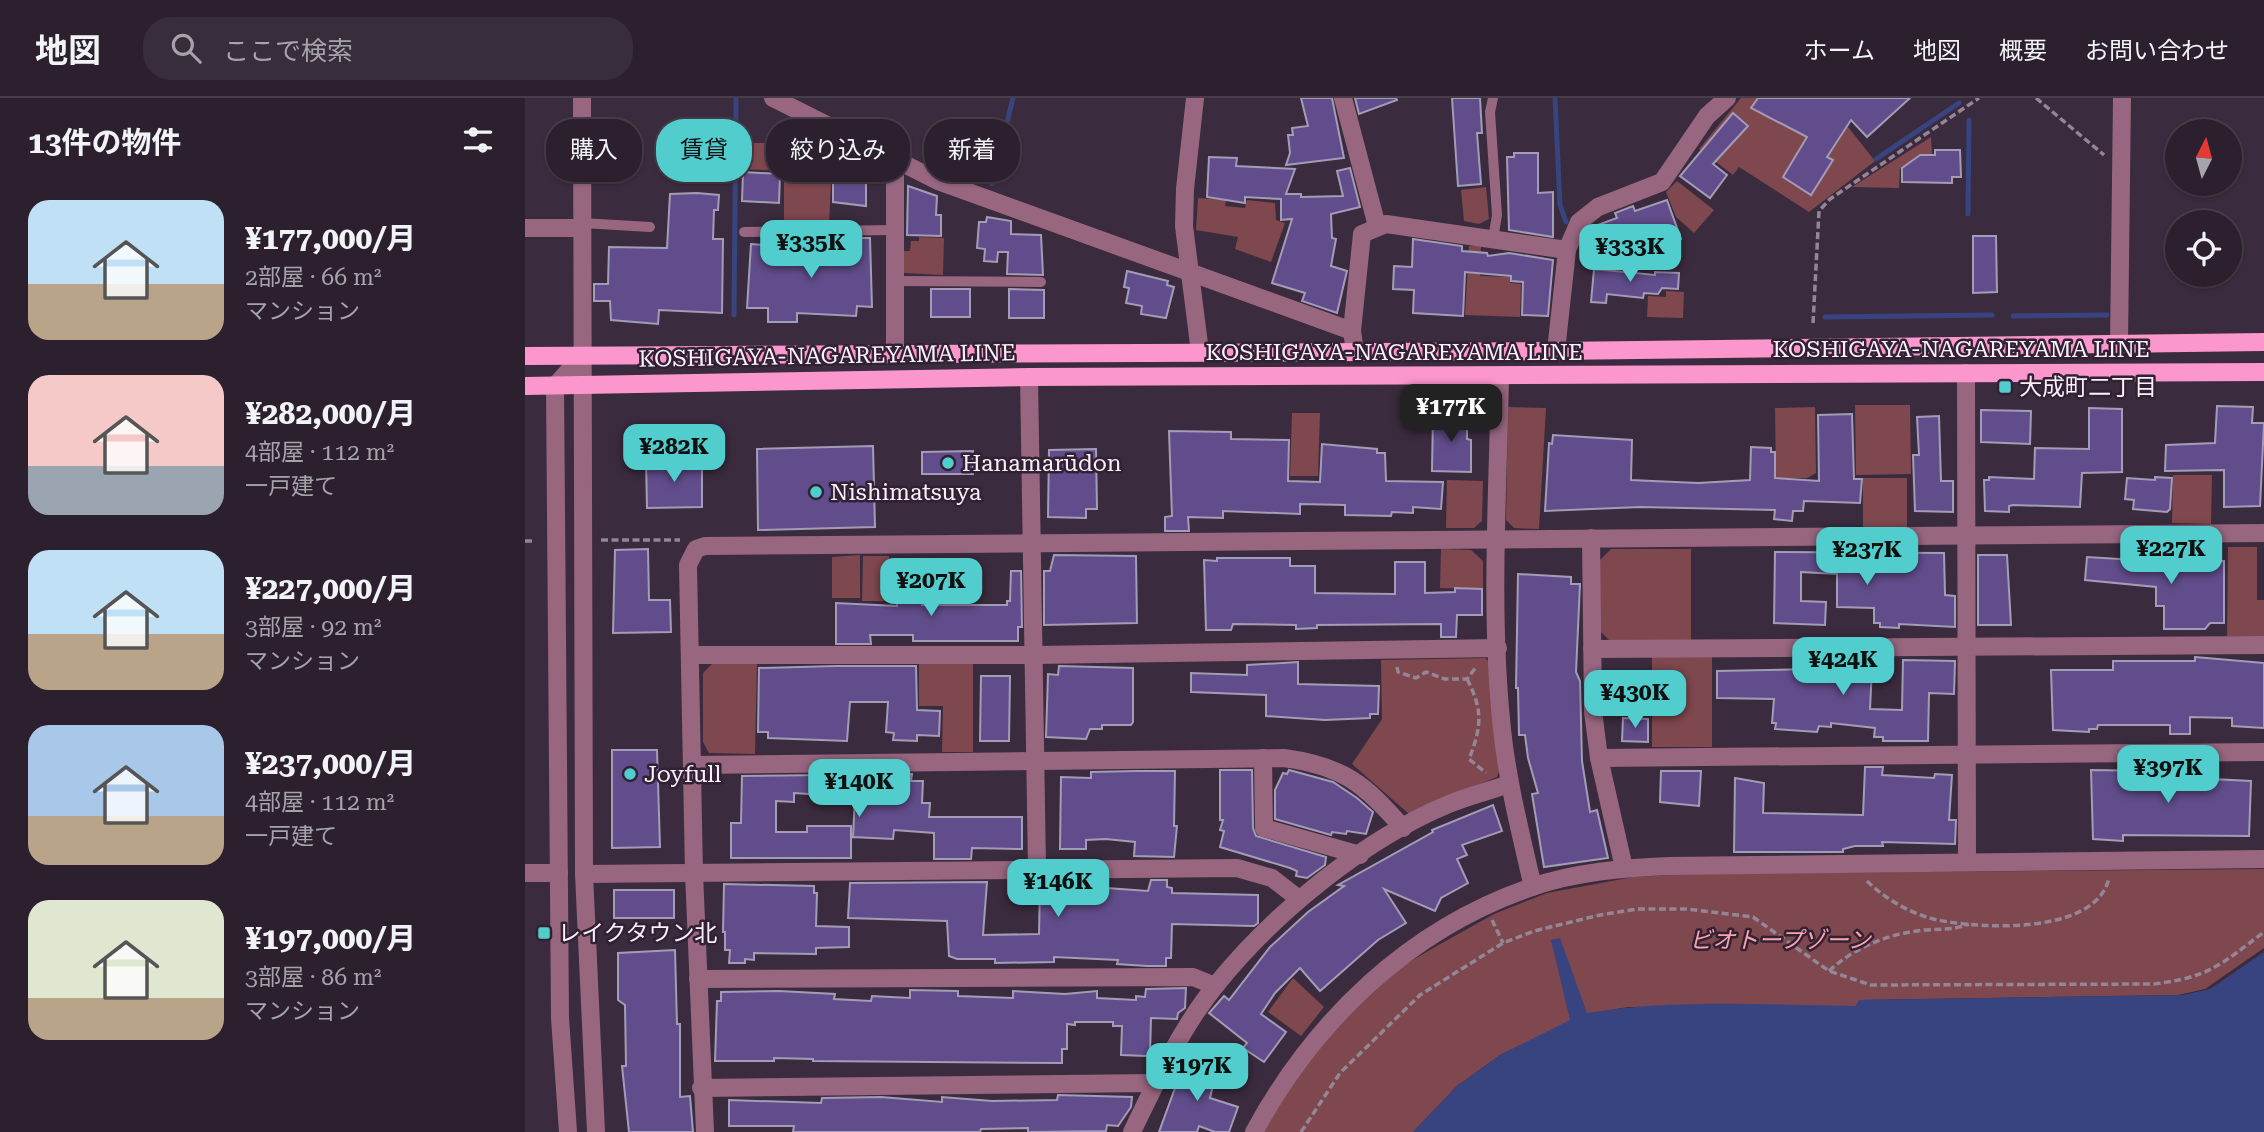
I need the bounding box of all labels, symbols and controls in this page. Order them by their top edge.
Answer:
search box [143,17,633,80]
icon: search [167,29,205,67]
text: 地図 [35,31,101,70]
text: ここで検索 [223,36,353,66]
text: ホーム [1804,37,1875,65]
text: 地図 [1913,37,1961,65]
text: 概要 [1999,37,2047,65]
text: お問い合わせ [2085,37,2229,65]
chip: 購入 [546,119,642,182]
chip: 賃貸 [656,119,752,182]
chip: 絞り込み [766,119,910,182]
chip: 新着 [924,119,1020,182]
north arrow [2165,119,2242,196]
map controls [2165,119,2242,287]
icon: filters [459,121,497,159]
text: 13件の物件 [28,125,182,160]
button: locate [2165,210,2242,287]
pin: ¥335K [762,220,860,280]
text: ¥177,000/月 [245,221,416,256]
pin: ¥333K [1581,225,1679,284]
icon: home [84,228,168,312]
text: ¥335K [776,229,846,256]
text: ¥333K [1595,233,1665,260]
text: 2部屋 · 66 m² [245,264,381,291]
text: マンション [245,298,360,325]
street label: KOSHIGAYA-NAGAREYAMA LINE [1772,336,2150,363]
street label: KOSHIGAYA-NAGAREYAMA LINE [638,339,1016,373]
street label: KOSHIGAYA-NAGAREYAMA LINE [1205,339,1583,366]
place label: 大成町二丁目 [2019,374,2157,401]
marker: 大成町二丁目 [1997,379,2013,395]
pin: ¥177K [1402,384,1500,444]
text: ¥177K [1416,393,1486,420]
text: ¥282,000/月 [245,396,416,431]
icon: home [84,403,168,487]
pin: ¥282K [625,424,723,484]
text: ¥282K [639,433,709,460]
text: 4部屋 · 112 m² [245,439,394,466]
place label: Hanamarūdon [962,450,1122,477]
marker: Hanamarūdon [940,455,956,471]
text: 一戸建て [245,473,337,500]
place label: Nishimatsuya [830,479,982,506]
marker: Nishimatsuya [808,484,824,500]
pin: ¥227K [2122,526,2220,586]
pin: ¥237K [1818,528,1916,587]
text: ¥227K [2136,535,2206,562]
text: ¥237K [1832,536,1902,563]
pin: ¥207K [882,559,980,618]
text: ¥207K [896,567,966,594]
text: ¥227,000/月 [245,571,416,606]
icon: home [84,578,168,662]
text: 3部屋 · 92 m² [245,614,381,641]
pin: ¥424K [1794,638,1892,697]
text: ¥424K [1808,646,1878,673]
text: マンション [245,648,360,675]
pin: ¥430K [1586,670,1684,730]
text: ¥430K [1600,679,1670,706]
text: ¥237,000/月 [245,746,416,781]
pin: ¥397K [2119,746,2217,805]
icon: home [84,753,168,837]
text: ¥397K [2133,754,2203,781]
pin: ¥140K [810,760,908,819]
place label: Joyfull [644,761,721,788]
marker: Joyfull [622,766,638,782]
text: ¥140K [824,768,894,795]
text: 4部屋 · 112 m² [245,789,394,816]
text: 一戸建て [245,823,337,850]
pin: ¥146K [1009,860,1107,919]
text: ¥146K [1023,868,1093,895]
place label: レイクタウン北 [558,920,718,947]
text: ¥197,000/月 [245,921,416,956]
marker: レイクタウン北 [536,925,552,941]
park label: ビオトープゾーン [1689,927,1873,954]
icon: home [84,928,168,1012]
text: 3部屋 · 86 m² [245,964,381,991]
text: マンション [245,998,360,1025]
pin: ¥197K [1148,1044,1246,1103]
text: ¥197K [1162,1052,1232,1079]

